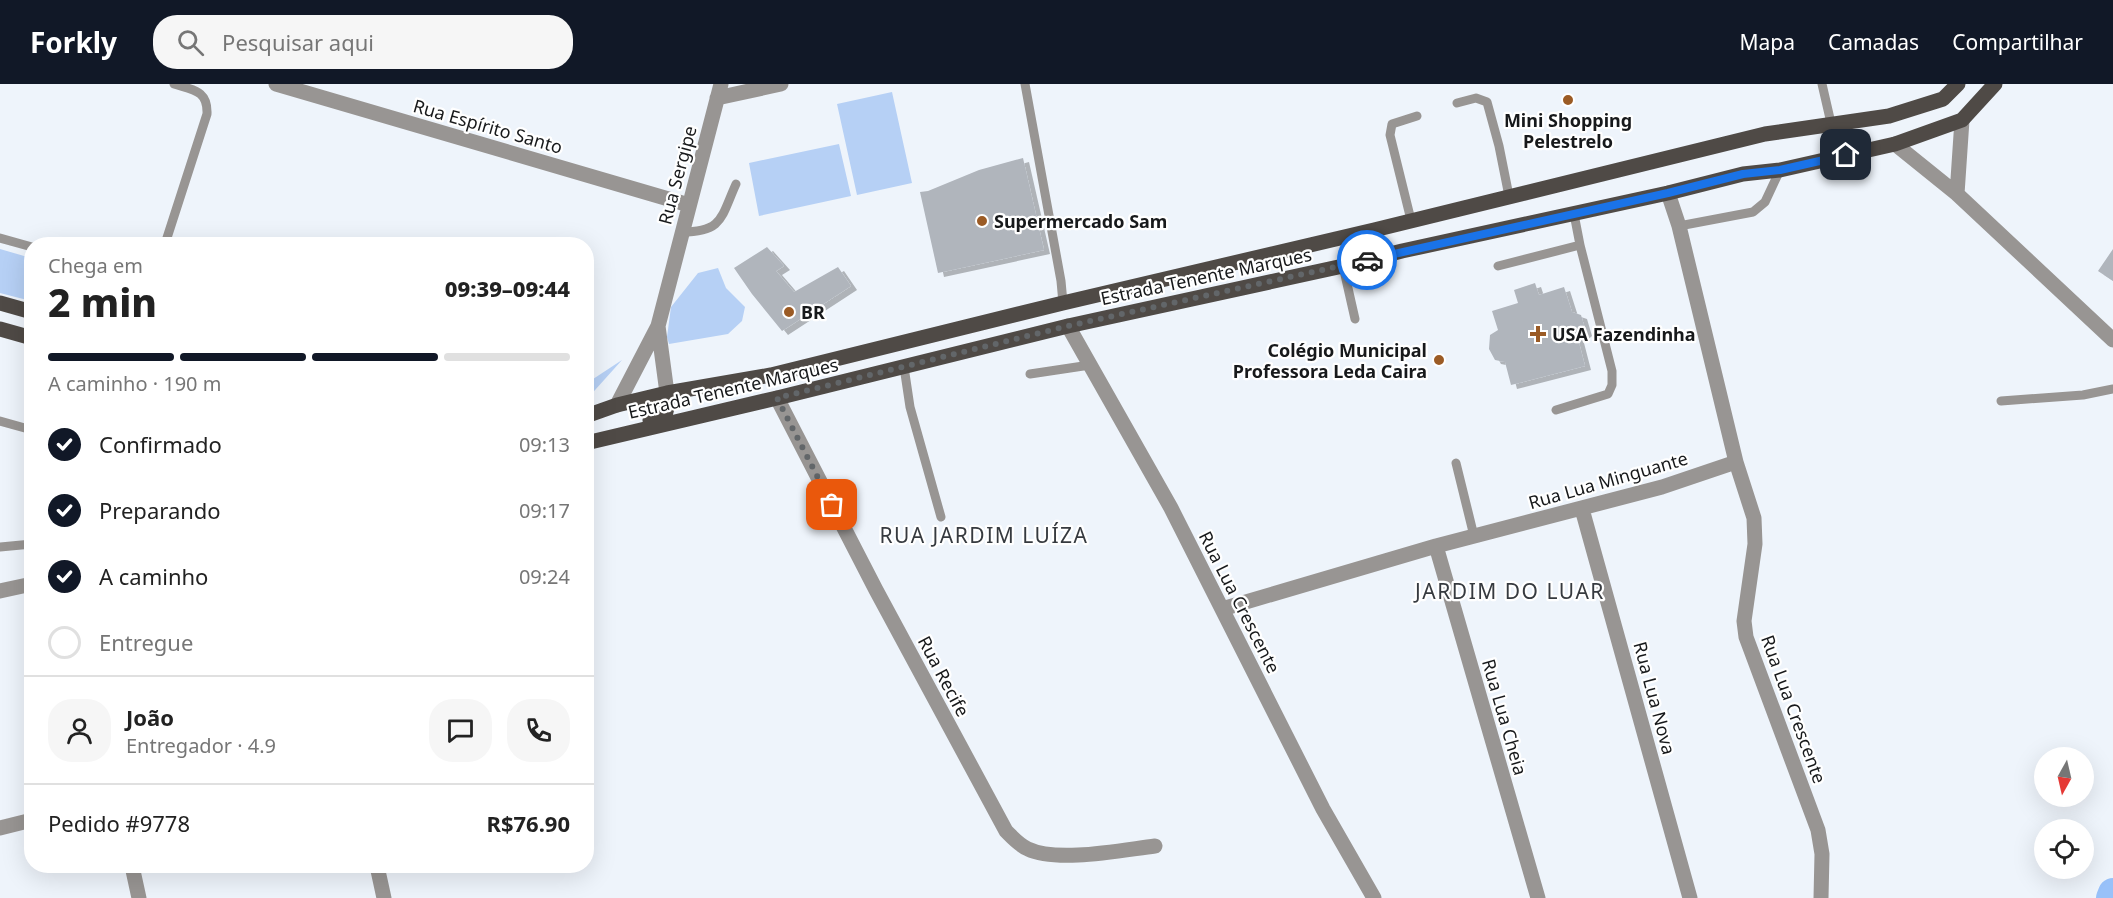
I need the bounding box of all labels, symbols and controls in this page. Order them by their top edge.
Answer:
search box [153,15,573,69]
text: Forkly [30,23,117,61]
icon: search [174,26,207,59]
text: Pesquisar aqui [222,27,374,57]
text: Mapa [1739,28,1795,56]
text: Camadas [1828,28,1919,56]
text: Compartilhar [1952,28,2083,56]
street label: Rua Espírito Santo [411,93,565,159]
marker: Mini Shopping Pelestrelo [1561,93,1575,107]
place label: Mini Shopping Pelestrelo [1504,108,1632,153]
street label: Rua Sergipe [652,123,702,227]
pin [1820,129,1871,180]
icon: home [1829,138,1862,171]
place label: Supermercado Sam [994,209,1167,233]
marker: Supermercado Sam [975,214,989,228]
courier [1337,230,1397,290]
street label: Estrada Tenente Marques [1098,242,1314,310]
icon: car [1351,244,1384,277]
text: Chega em [48,252,143,279]
text: 09:39–09:44 [445,273,570,303]
text: 2 min [48,275,157,328]
place label: BR [801,300,825,324]
marker: BR [782,305,796,319]
place label: USA Fazendinha [1552,322,1696,346]
marker: USA Fazendinha [1529,325,1547,343]
place label: Colégio Municipal Professora Leda Caira [1233,338,1427,383]
street label: Estrada Tenente Marques [625,352,841,424]
marker: Colégio Municipal Professora Leda Caira [1432,353,1446,367]
text: A caminho · 190 m [48,370,221,397]
icon: check [48,428,81,461]
text: Confirmado [99,429,222,459]
text: 09:13 [519,431,570,458]
street label: Rua Lua Minguante [1526,446,1690,514]
pin [806,479,857,530]
icon: bag [815,488,848,521]
icon: check [48,494,81,527]
text: Preparando [99,495,221,525]
text: 09:17 [519,497,570,524]
district label: RUA JARDIM LUÍZA [880,521,1088,549]
street label: Rua Lua Crescente [1194,527,1286,677]
icon: check [48,560,81,593]
text: A caminho [99,561,208,591]
text: 09:24 [519,563,570,590]
district label: JARDIM DO LUAR [1413,577,1605,605]
text: Entregue [99,627,193,657]
street label: Rua Recife [913,631,975,721]
street label: Rua Lua Crescente [1756,631,1832,787]
street label: Rua Lua Nova [1628,639,1682,757]
street label: Rua Lua Cheia [1477,656,1533,778]
button: person [48,699,111,762]
button: chat [429,699,492,762]
button: phone [507,699,570,762]
text: João [126,702,174,732]
text: Entregador · 4.9 [126,732,276,759]
north arrow [2034,747,2094,807]
map controls [2034,747,2094,879]
text: Pedido #9778 [48,808,190,838]
text: R$76.90 [486,808,570,838]
button: locate [2034,819,2094,879]

